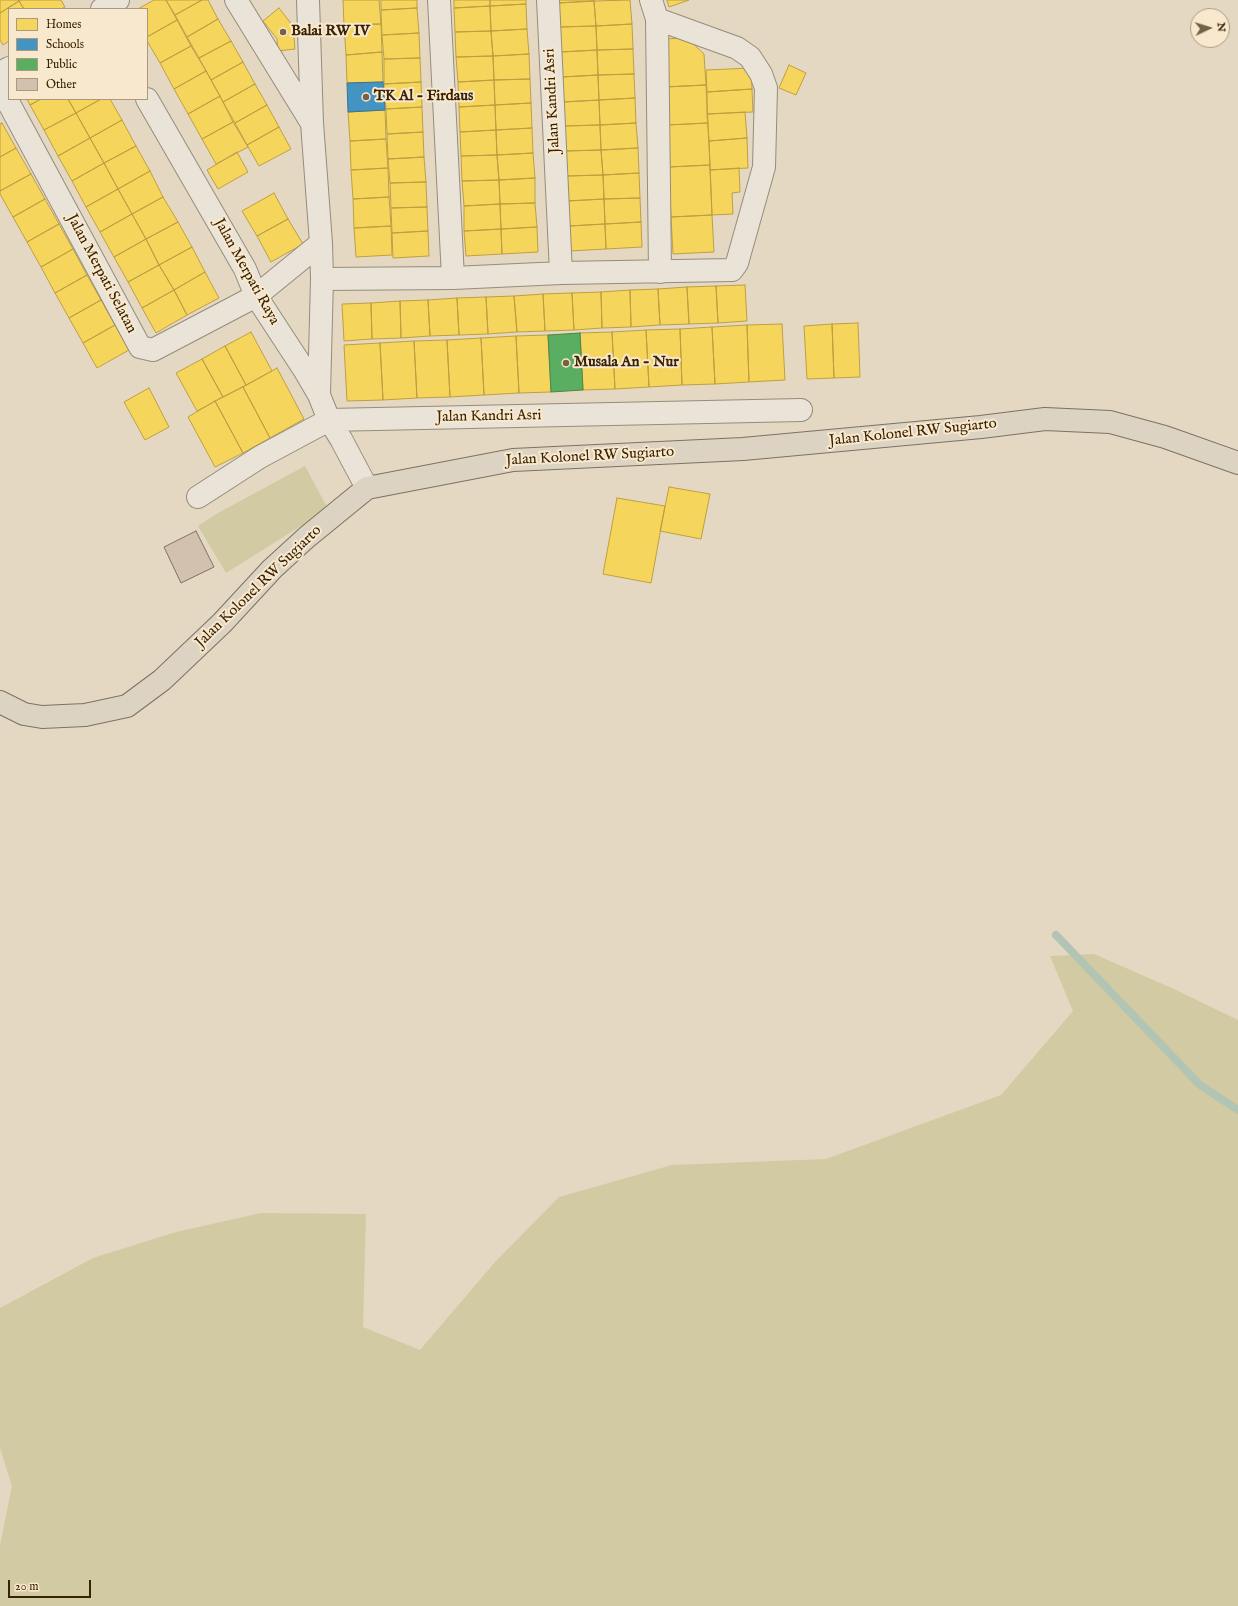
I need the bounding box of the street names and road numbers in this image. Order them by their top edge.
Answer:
street label: Jalan Kandri Asri [541,48,565,154]
street label: Jalan Merpati Selatan [62,211,140,337]
street label: Jalan Merpati Raya [209,216,283,328]
street label: Jalan Kandri Asri [436,407,542,427]
street label: Jalan Kolonel RW Sugiarto [828,415,998,451]
street label: Jalan Kolonel RW Sugiarto [505,444,675,470]
street label: Jalan Kolonel RW Sugiarto [192,522,326,652]

